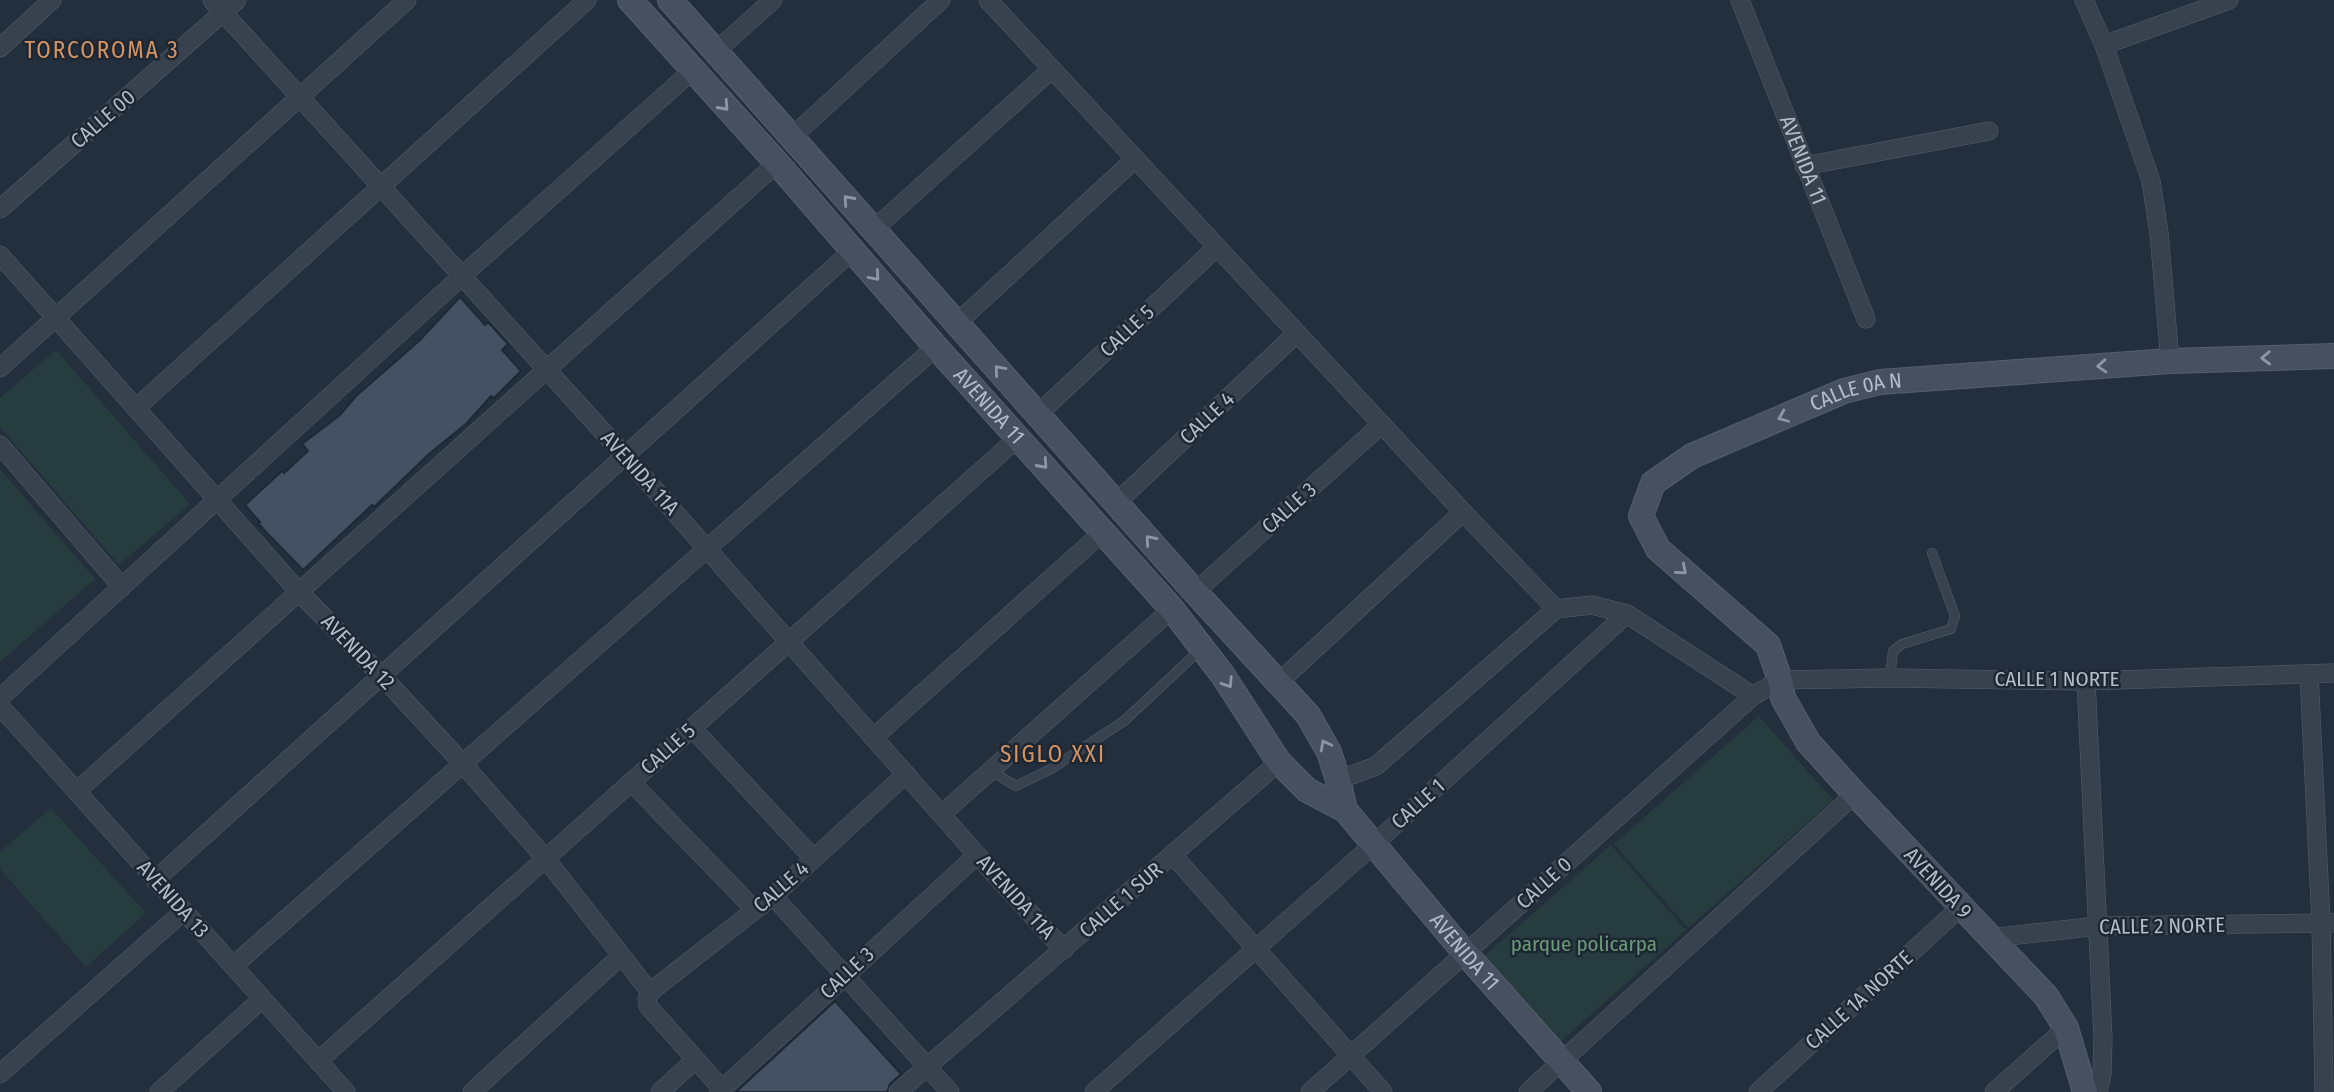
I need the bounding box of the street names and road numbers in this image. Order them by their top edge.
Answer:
street label: CALLE 00 [65,84,141,154]
street label: AVENIDA 11 [1774,112,1832,208]
street label: CALLE 5 [1094,299,1160,363]
street label: AVENIDA 11 [948,362,1030,449]
street label: CALLE 0A N [1806,367,1903,417]
street label: CALLE 4 [1174,386,1240,450]
street label: AVENIDA 11A [595,425,685,521]
street label: CALLE 3 [1256,477,1322,539]
street label: AVENIDA 12 [316,609,400,695]
street label: CALLE 1 NORTE [1995,666,2120,692]
street label: CALLE 5 [635,718,701,780]
street label: CALLE 1 [1386,773,1450,835]
street label: AVENIDA 9 [1899,842,1977,924]
street label: AVENIDA 11A [971,849,1061,945]
street label: CALLE 0 [1511,851,1577,915]
street label: AVENIDA 13 [131,855,215,943]
street label: CALLE 4 [748,856,814,918]
street label: CALLE 1 SUR [1074,856,1169,943]
street label: AVENIDA 11 [1424,908,1505,996]
street label: CALLE 2 NORTE [2099,912,2225,940]
street label: CALLE 3 [815,941,879,1005]
street label: CALLE 1A NORTE [1800,945,1918,1055]

